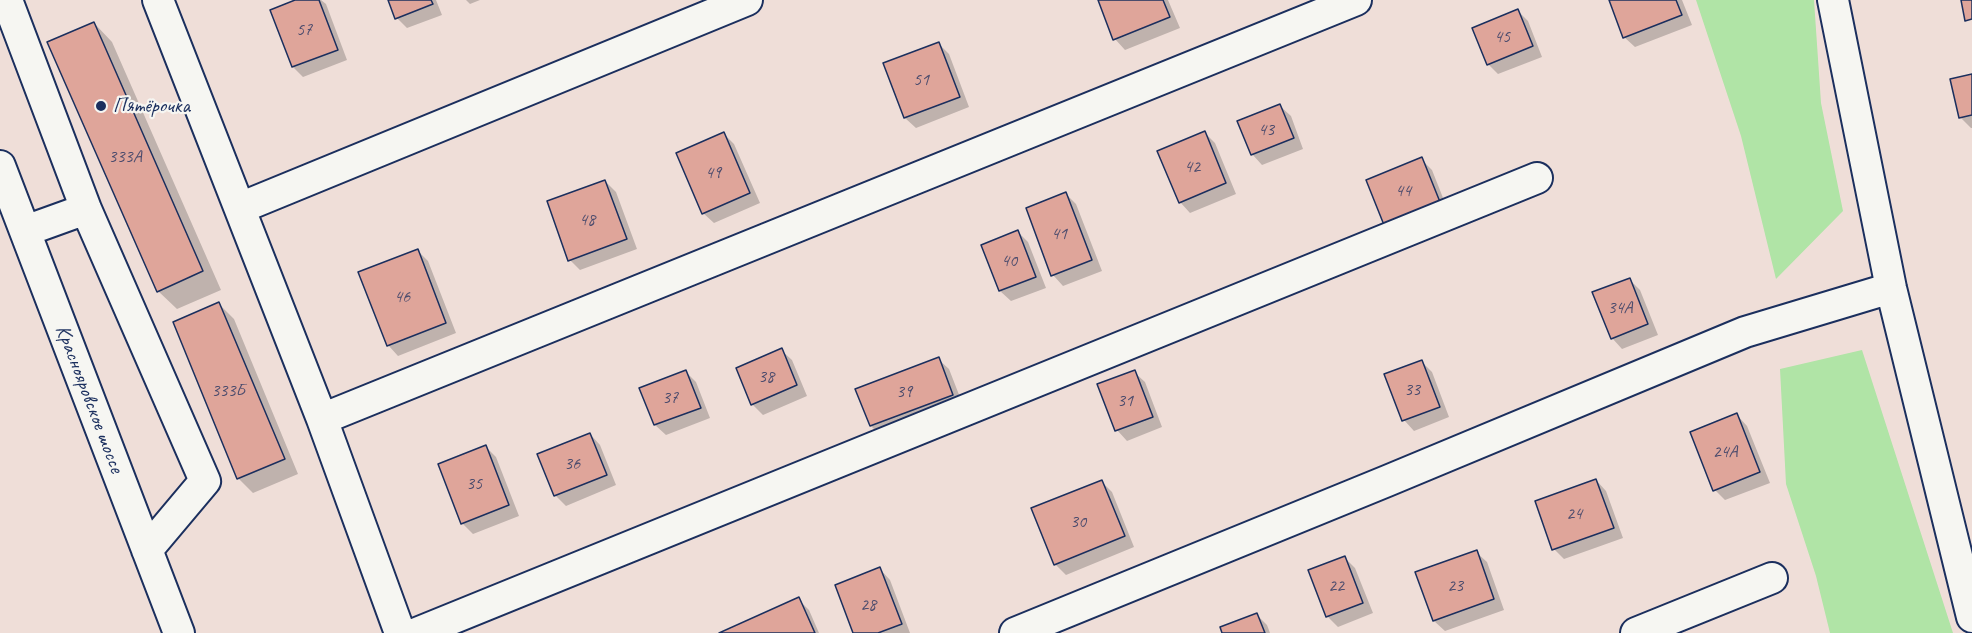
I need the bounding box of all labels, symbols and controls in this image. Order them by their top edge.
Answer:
house number: 57 [296,19,312,41]
house number: 45 [1494,26,1510,48]
house number: 51 [913,69,929,91]
place label: Пятёрочка [113,93,190,119]
marker: Пятёрочка [94,99,108,113]
house number: 43 [1258,119,1274,141]
house number: 333А [108,146,142,168]
house number: 42 [1184,156,1200,178]
house number: 49 [705,162,721,184]
house number: 44 [1395,180,1411,202]
house number: 48 [579,209,595,231]
house number: 41 [1051,223,1067,245]
house number: 40 [1001,250,1017,272]
house number: 46 [394,286,410,308]
house number: 34А [1607,297,1633,319]
street label: Краснояровское шоссе [49,321,129,477]
house number: 38 [758,366,774,388]
house number: 33 [1404,379,1420,401]
house number: 333Б [211,380,245,402]
house number: 39 [896,381,912,403]
house number: 37 [662,387,678,409]
house number: 31 [1117,390,1133,412]
house number: 24А [1712,441,1738,463]
house number: 36 [564,453,580,475]
house number: 35 [466,473,482,495]
house number: 24 [1566,503,1582,525]
house number: 30 [1070,511,1086,533]
house number: 22 [1328,575,1344,597]
house number: 23 [1447,575,1463,597]
house number: 28 [860,594,876,616]

